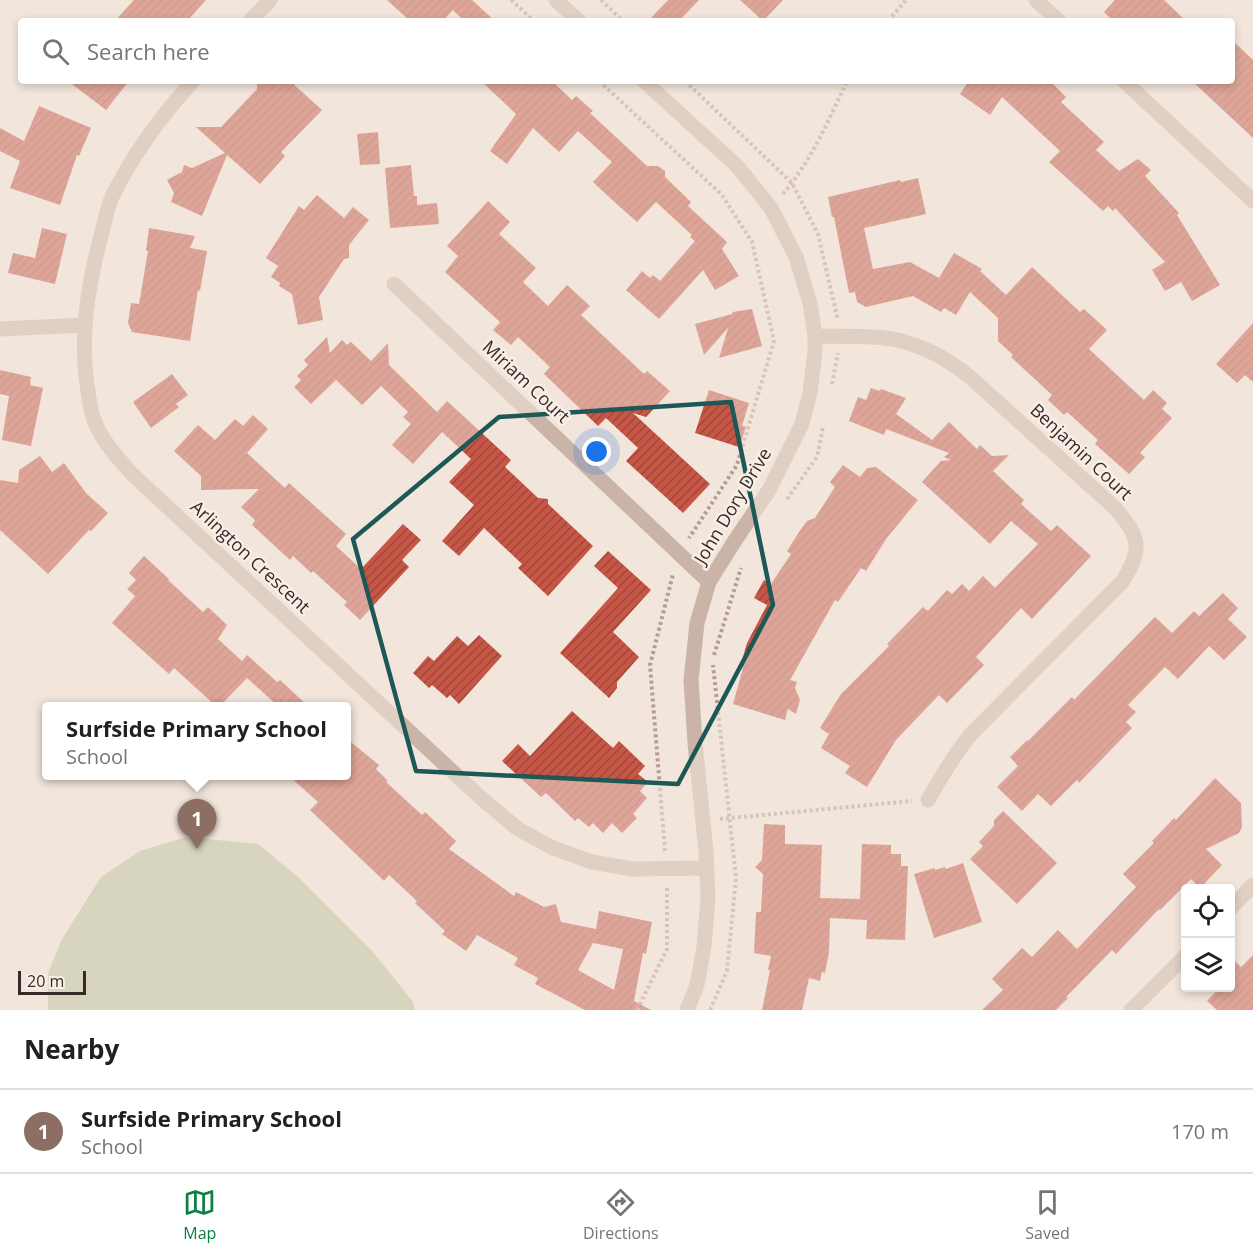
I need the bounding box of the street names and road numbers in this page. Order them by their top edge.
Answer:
street label: Miriam Court [478,335,575,428]
street label: Benjamin Court [1026,398,1138,505]
street label: John Dory Drive [687,443,776,570]
street label: Arlington Crescent [186,495,316,618]

